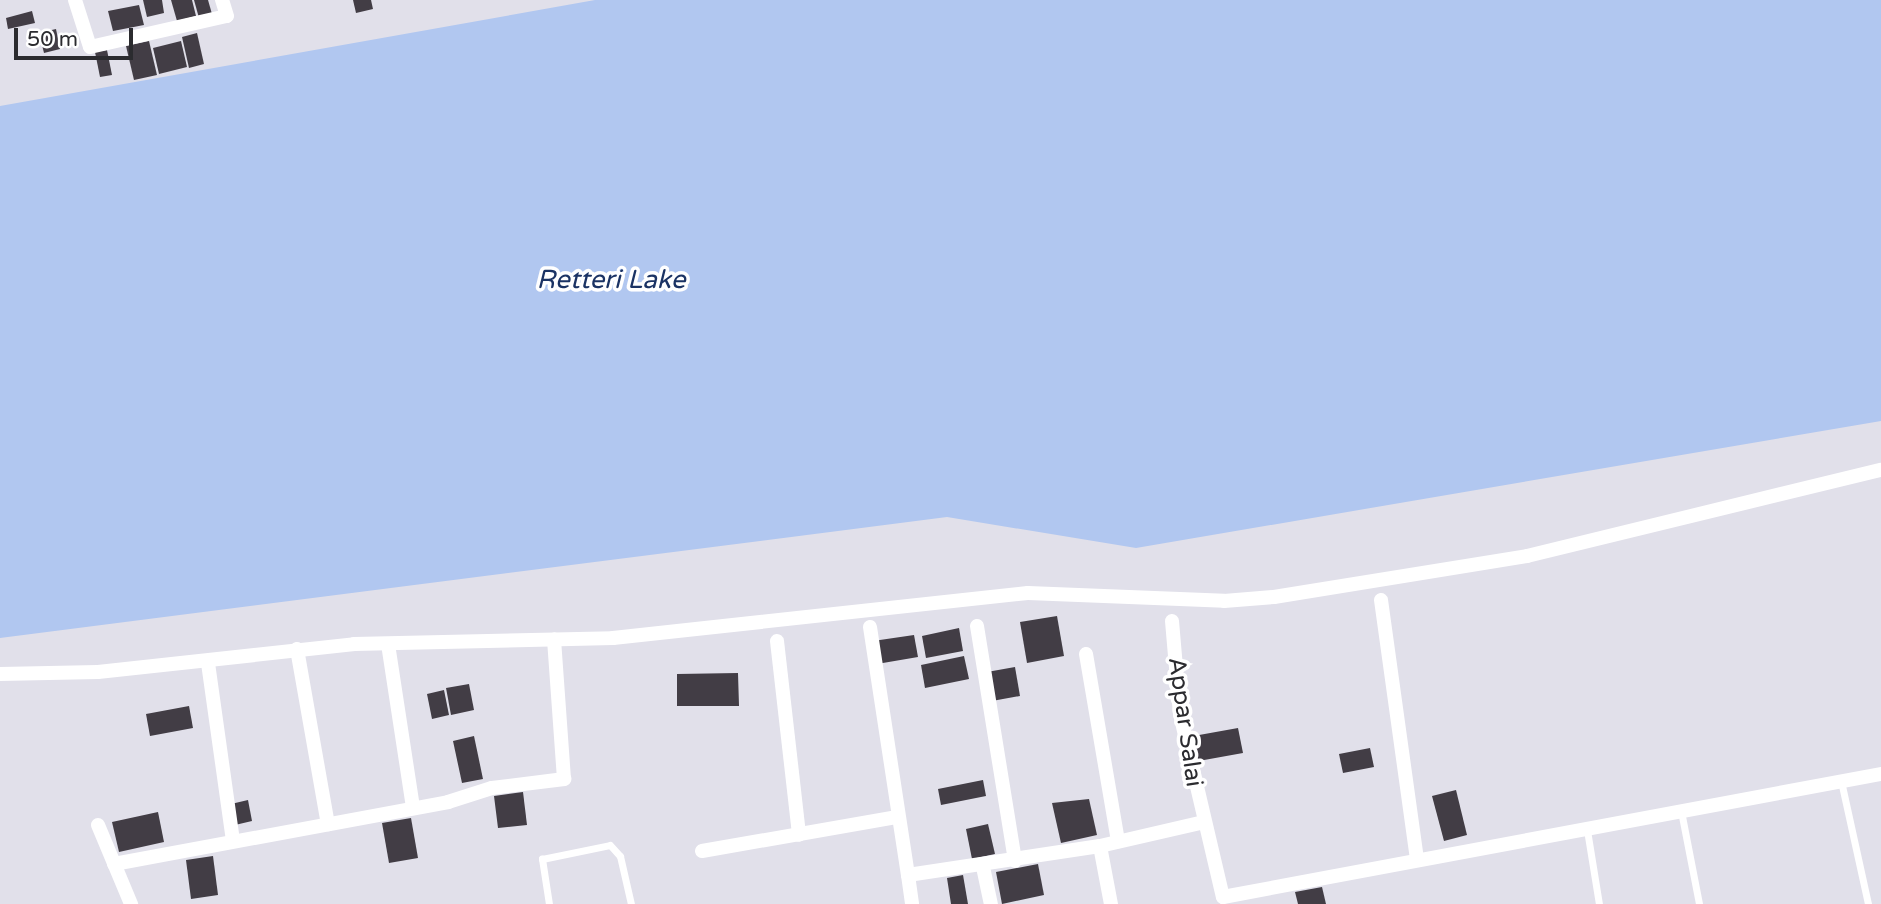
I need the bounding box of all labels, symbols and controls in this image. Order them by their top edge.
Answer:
scale bar [18,14,136,58]
text: 50 m [27,27,78,52]
water label: Retteri Lake [536,264,686,296]
street label: Appar Salai [1162,655,1208,789]

